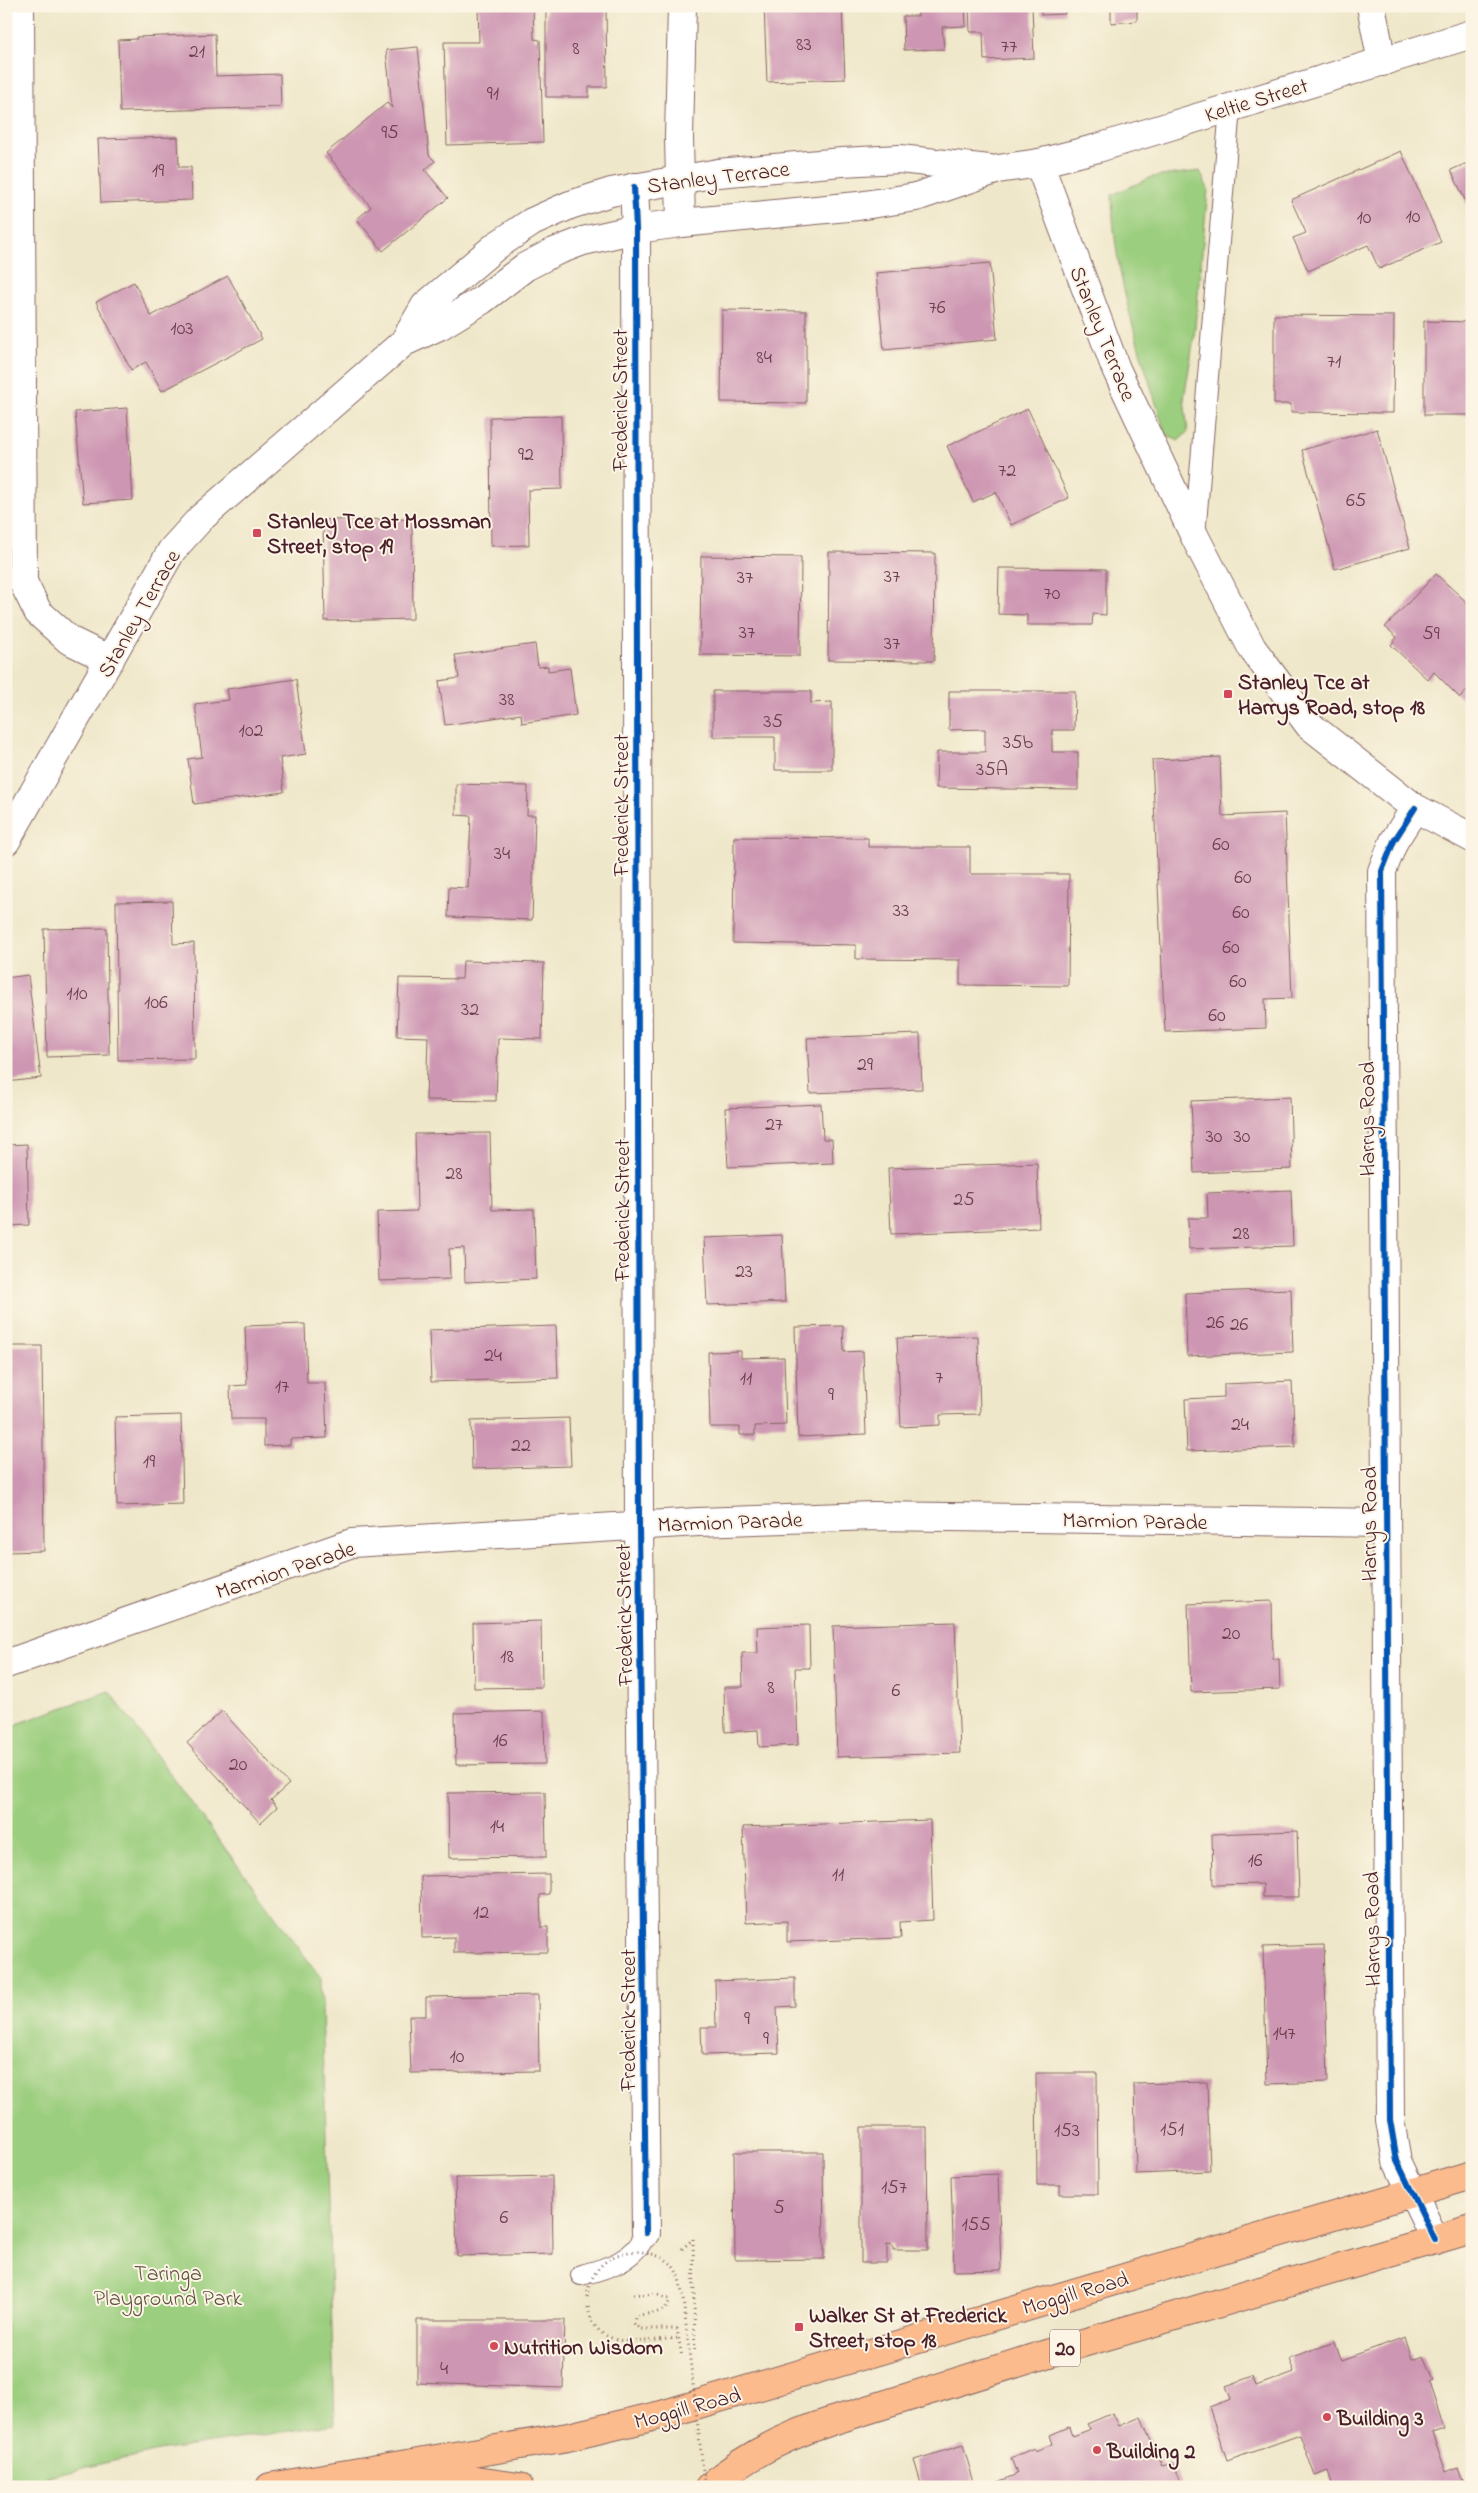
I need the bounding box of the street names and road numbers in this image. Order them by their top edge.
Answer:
street label: Keltie Street [1201,71,1313,133]
street label: Stanley Terrace [645,154,792,205]
street label: Stanley Terrace [1059,262,1143,407]
street label: Frederick Street [606,328,638,472]
street label: Stanley Terrace [91,544,191,685]
street label: Frederick Street [607,733,639,877]
street label: Harrys Road [1353,1061,1386,1177]
street label: Frederick Street [608,1138,640,1282]
street label: Harrys Road [1355,1466,1388,1582]
street label: Marmion Parade [657,1505,803,1543]
street label: Marmion Parade [1062,1506,1208,1540]
street label: Marmion Parade [212,1534,360,1609]
street label: Frederick Street [609,1543,643,1687]
street label: Harrys Road [1357,1871,1392,1987]
street label: Frederick Street [614,1948,646,2092]
street label: Moggill Road [1019,2264,1133,2326]
road number: 20 [1050,2330,1080,2366]
street label: Moggill Road [631,2380,745,2440]

